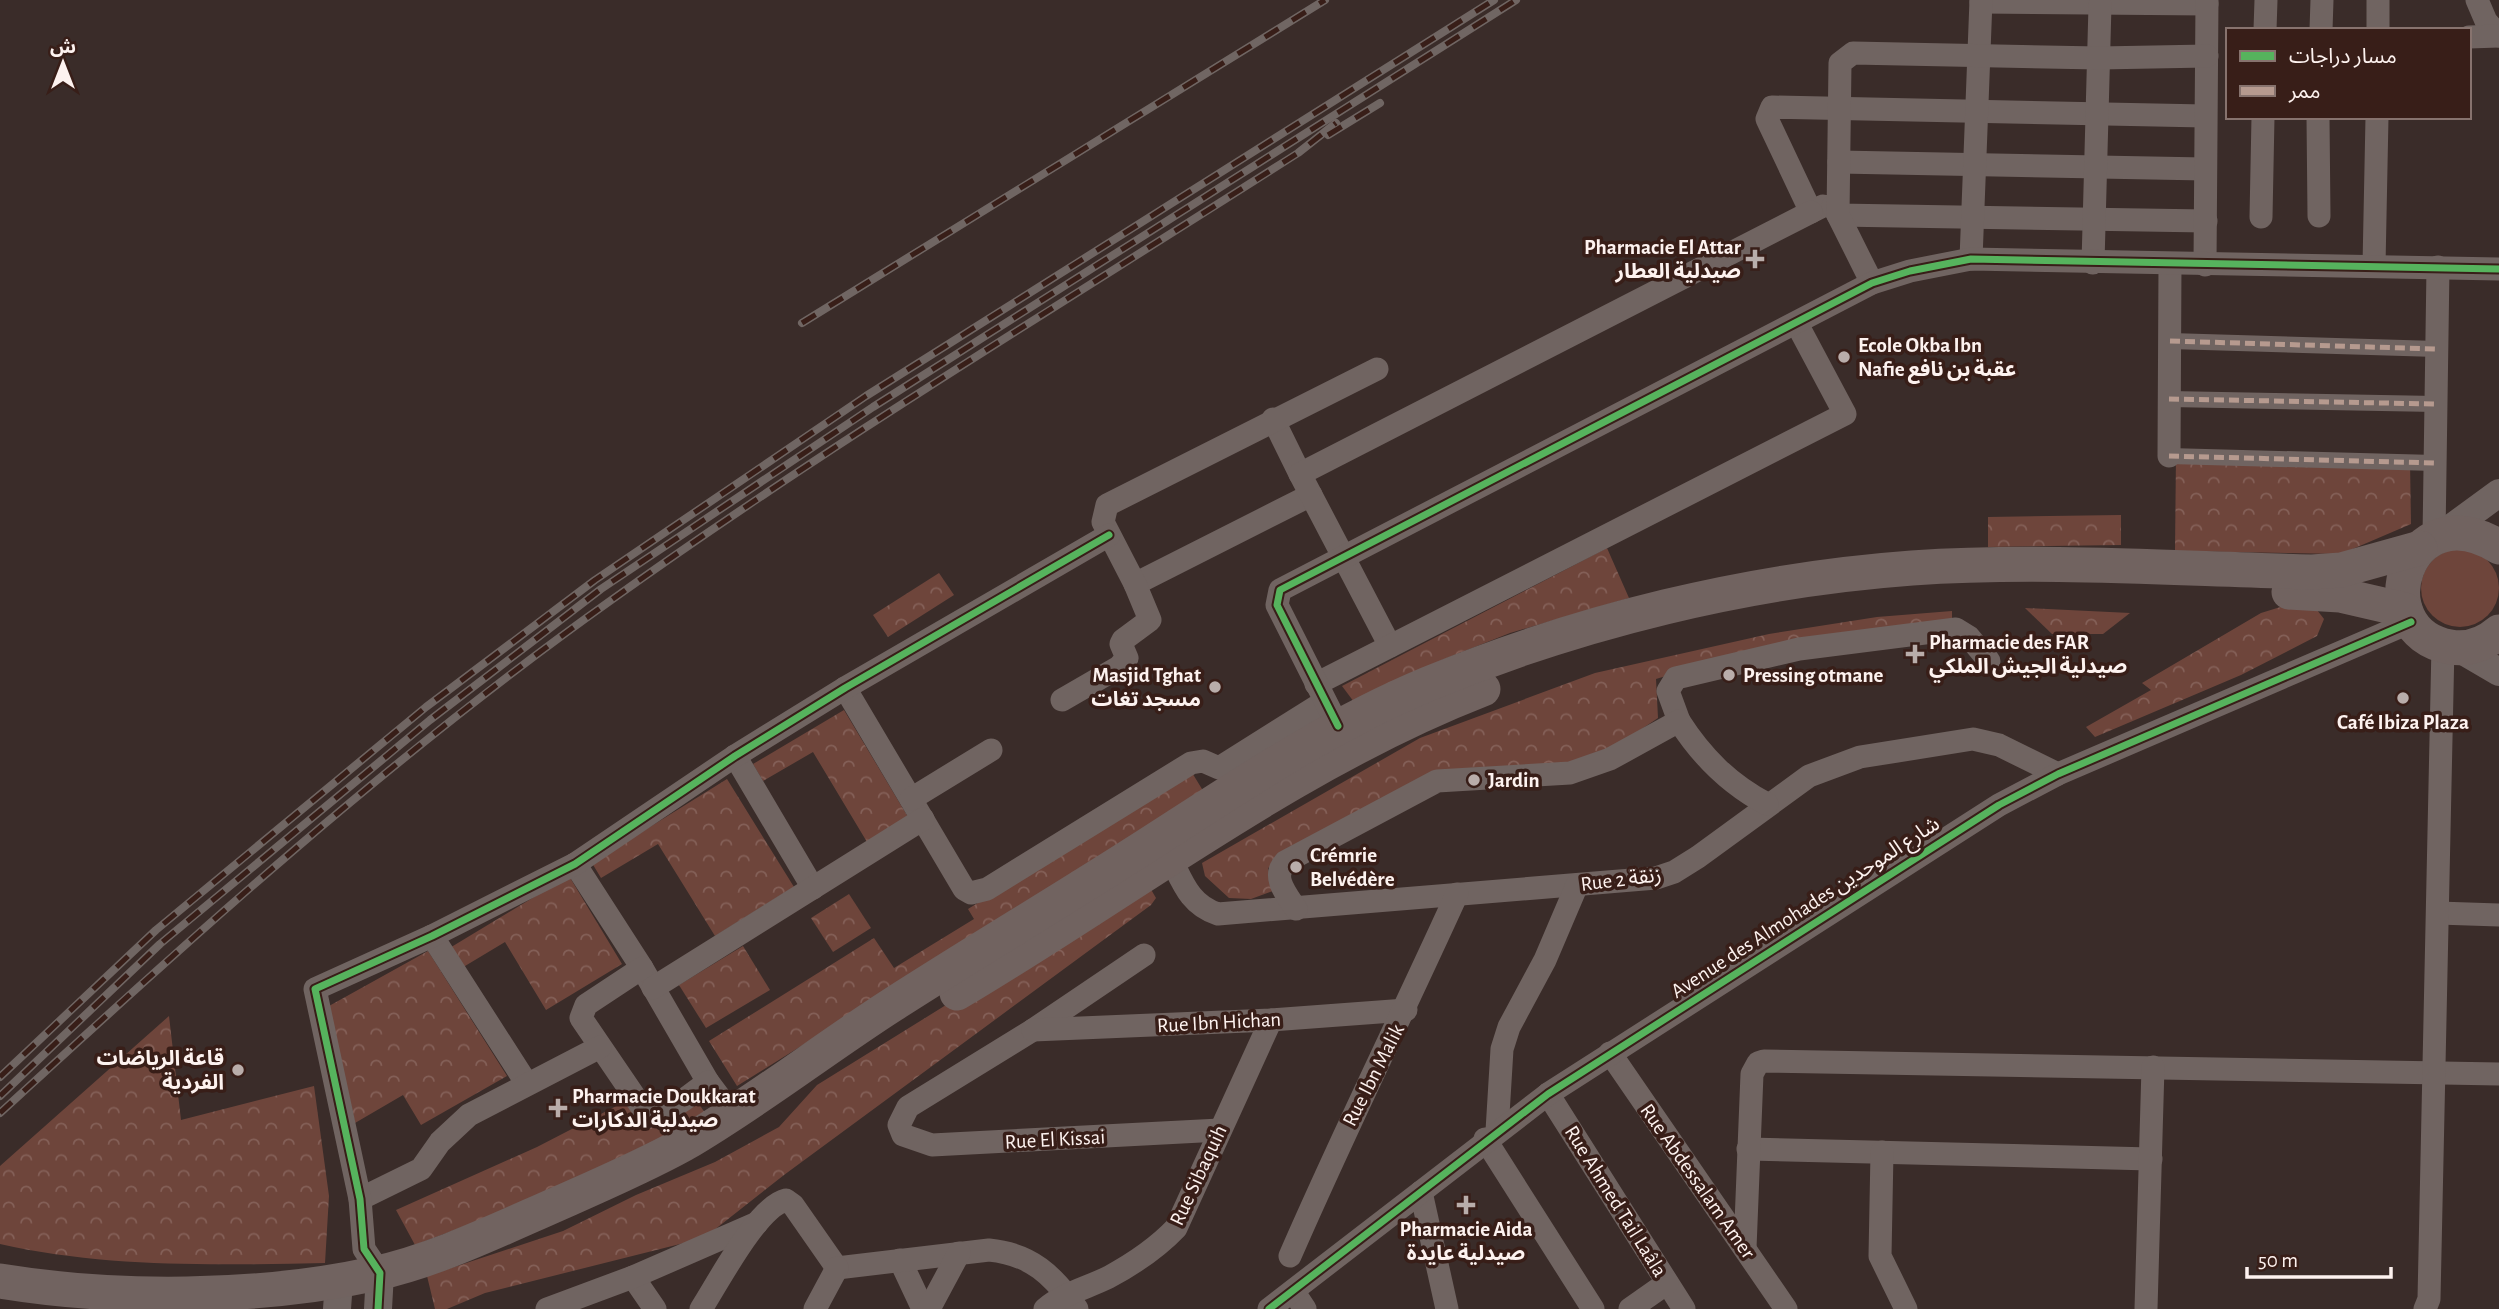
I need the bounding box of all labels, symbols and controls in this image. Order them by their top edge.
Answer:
north arrow [28,28,98,98]
legend [2226,28,2471,119]
text: ش [50,38,76,57]
text: مسار دراجات [2289,46,2397,68]
text: ممر [2288,81,2320,103]
place label: Pharmacie El Attar صيدلية العطار [1584,237,1742,283]
marker: Pharmacie El Attar صيدلية العطار [1747,251,1763,267]
place label: Ecole Okba Ibn Nafie عقبة بن نافع [1858,335,2016,384]
marker: Ecole Okba Ibn Nafie عقبة بن نافع [1836,349,1852,365]
place label: Pharmacie des FAR صيدلية الجيش الملكي [1929,632,2127,683]
marker: Pharmacie des FAR صيدلية الجيش الملكي [1907,646,1923,662]
place label: Masjid Tghat مسجد تغات [1091,665,1201,711]
place label: Pressing otmane [1743,665,1884,686]
marker: Pressing otmane [1721,667,1737,683]
marker: Masjid Tghat مسجد تغات [1207,679,1223,695]
marker: Café Ibiza Plaza [2395,690,2411,706]
place label: Café Ibiza Plaza [2337,712,2469,733]
place label: Jardin [1488,770,1540,791]
marker: Jardin [1466,772,1482,788]
street label: Avenue des Almohades شارع الموحدين [1667,813,1945,1005]
place label: Crémrie Belvédère [1310,845,1395,890]
marker: Crémrie Belvédère [1288,859,1304,875]
street label: Rue 2 زنقة [1579,864,1663,896]
street label: Rue Ibn Hichan [1156,1009,1282,1036]
street label: Rue Ibn Malik [1339,1020,1408,1130]
place label: قاعة الرياضات الفردية [97,1048,224,1094]
marker: قاعة الرياضات الفردية [230,1062,246,1078]
place label: Pharmacie Doukkarat صيدلية الدكارات [572,1086,756,1132]
marker: Pharmacie Doukkarat صيدلية الدكارات [550,1100,566,1116]
street label: Rue Abdessalam Amer [1636,1100,1759,1263]
street label: Rue Sibaquih [1166,1122,1231,1229]
street label: Rue Ahmed Tail Laâla [1561,1122,1671,1281]
street label: Rue El Kissai [1004,1126,1106,1153]
marker: Pharmacie Aida صيدلية عايدة [1458,1197,1474,1213]
place label: Pharmacie Aida صيدلية عايدة [1399,1219,1533,1265]
scale bar [2247,1236,2390,1280]
text: 50 m [2258,1250,2298,1271]

